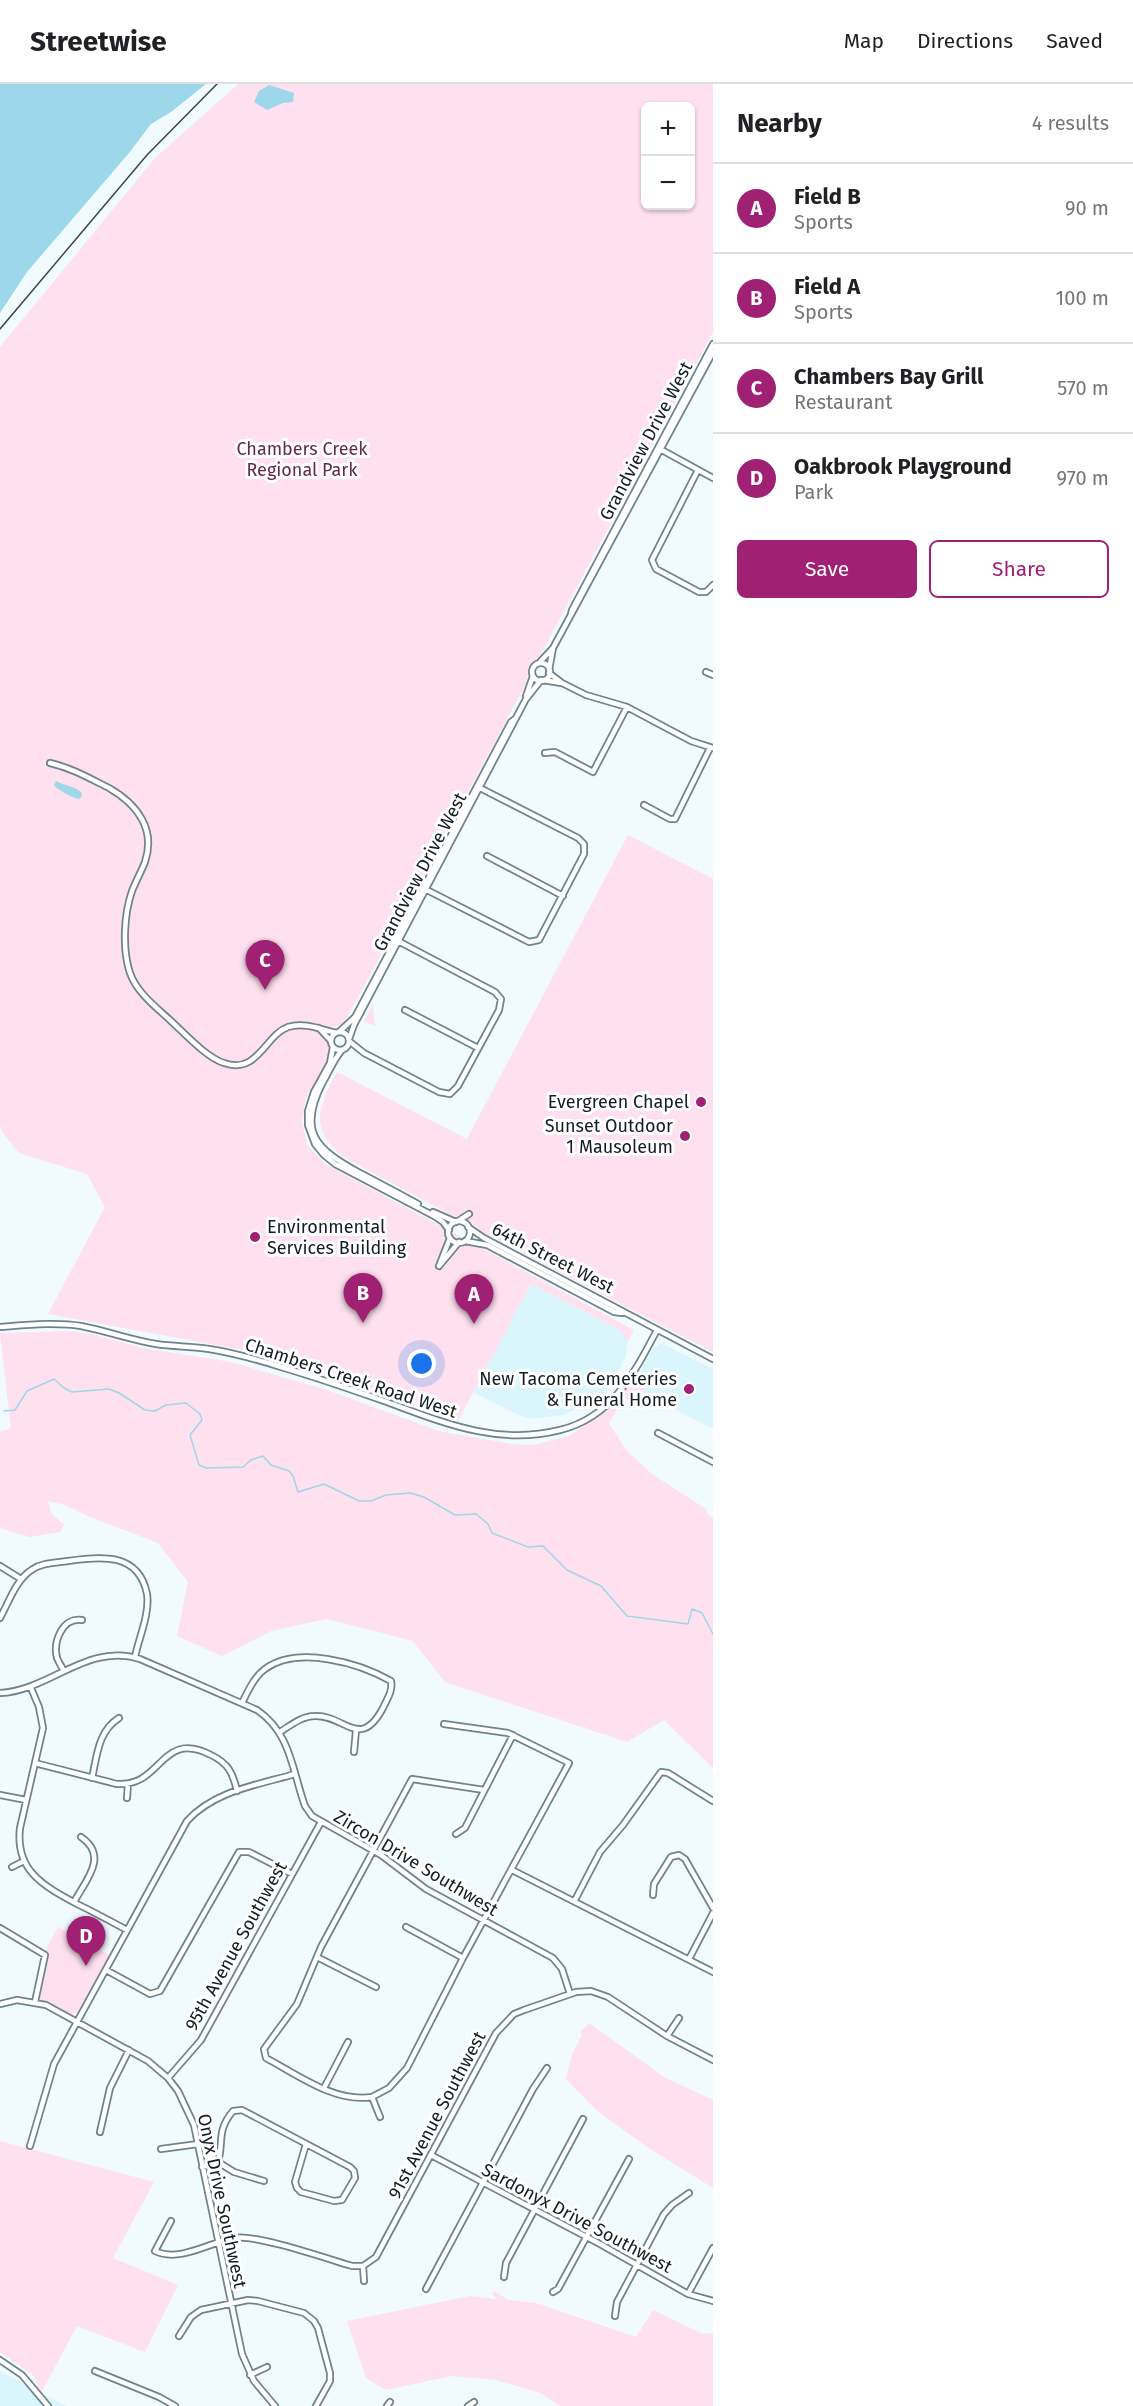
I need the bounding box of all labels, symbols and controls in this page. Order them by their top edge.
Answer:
text: Streetwise [30,25,167,58]
text: Map [844,28,884,54]
text: Directions [917,28,1013,54]
text: Saved [1046,28,1103,54]
map controls [641,102,695,210]
button: + [641,102,695,156]
text: Nearby [737,108,822,139]
text: 4 results [1032,111,1109,135]
button: − [641,156,695,210]
text: Field B [794,183,861,210]
text: A [751,196,762,220]
text: 90 m [1065,196,1109,220]
text: Sports [794,210,853,234]
text: Field A [794,273,860,300]
text: B [750,286,763,310]
text: 100 m [1056,286,1109,310]
text: Sports [794,300,853,324]
street label: Grandview Drive West [595,357,697,524]
text: Chambers Bay Grill [794,363,984,390]
text: C [751,376,762,400]
text: 570 m [1057,376,1109,400]
text: Restaurant [794,390,892,414]
park label: Chambers Creek Regional Park [236,438,368,481]
text: Oakbrook Playground [794,453,1012,480]
text: D [750,466,763,490]
text: 970 m [1057,466,1109,490]
text: Park [794,480,833,504]
button: Save [737,540,917,598]
button: Share [929,540,1109,598]
street label: Grandview Drive West [369,788,471,955]
pin: C [246,940,284,990]
place label: Evergreen Chapel [548,1091,689,1113]
marker: Evergreen Chapel [694,1095,708,1109]
place label: Sunset Outdoor 1 Mausoleum [545,1115,673,1158]
marker: Sunset Outdoor 1 Mausoleum [678,1129,692,1143]
place label: Environmental Services Building [267,1216,407,1259]
street label: 64th Street West [488,1218,618,1298]
marker: Environmental Services Building [248,1230,262,1244]
pin: B [344,1274,382,1323]
pin: A [454,1274,494,1324]
street label: Chambers Creek Road West [242,1333,460,1423]
your location [407,1349,436,1378]
place label: New Tacoma Cemeteries & Funeral Home [479,1368,677,1411]
marker: New Tacoma Cemeteries & Funeral Home [682,1382,696,1396]
street label: Zircon Drive Southwest [330,1805,502,1921]
street label: 95th Avenue Southwest [180,1857,292,2034]
pin: D [66,1916,106,1966]
street label: 91st Avenue Southwest [383,2027,491,2203]
street label: Onyx Drive Southwest [193,2112,251,2291]
street label: Sardonyx Drive Southwest [478,2158,676,2278]

